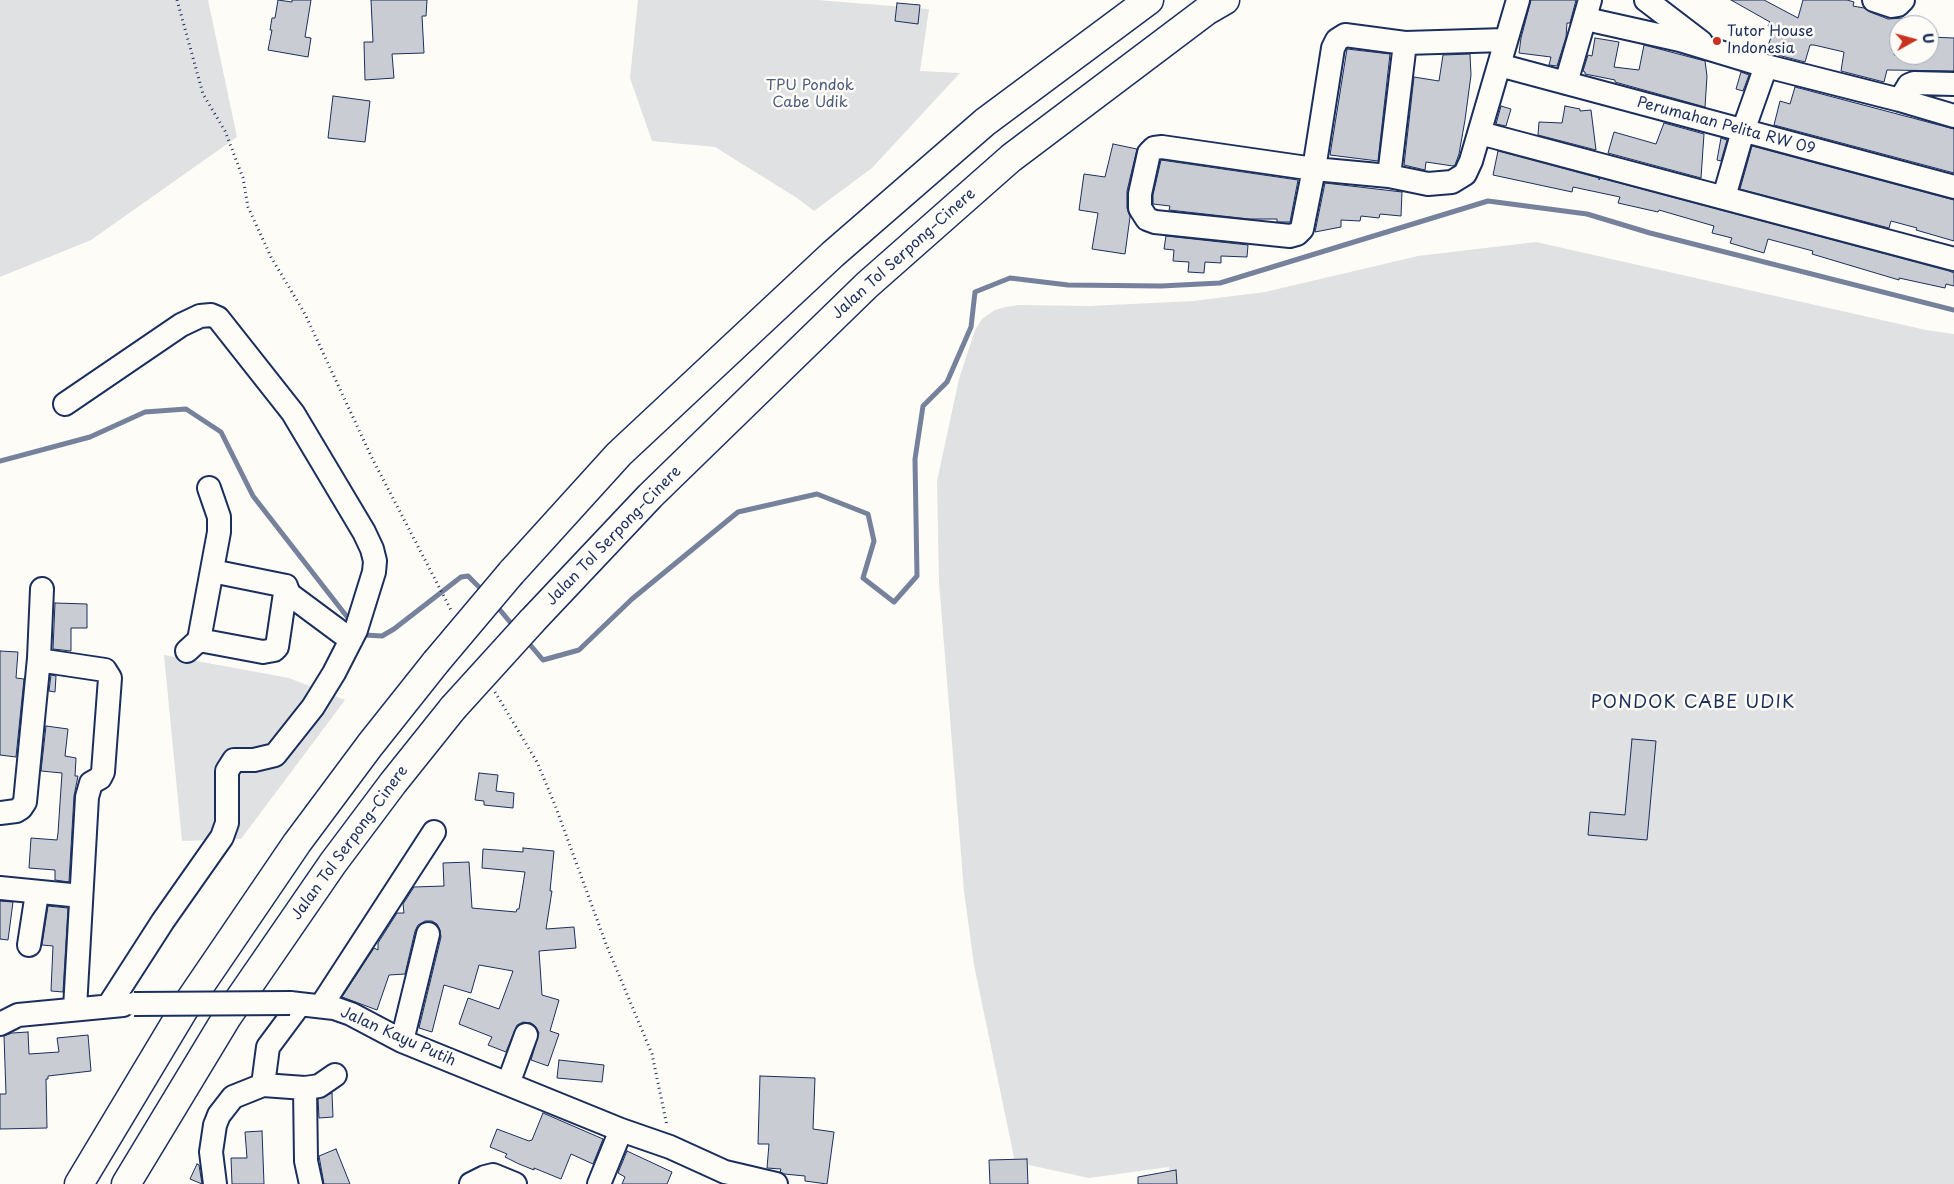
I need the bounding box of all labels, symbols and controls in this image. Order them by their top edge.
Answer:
north arrow [1889,15,1939,65]
place label: Tutor House Indonesia [1727,23,1813,58]
text: U [1917,32,1939,45]
marker: Tutor House Indonesia [1711,35,1723,47]
park label: TPU Pondok Cabe Udik [766,77,854,112]
street label: Perumahan Pelita RW 09 [1635,94,1817,158]
street label: Jalan Tol Serpong–Cinere [829,185,979,323]
street label: Jalan Tol Serpong–Cinere [543,463,685,609]
district label: PONDOK CABE UDIK [1589,692,1797,714]
street label: Jalan Tol Serpong–Cinere [288,762,412,924]
street label: Jalan Kayu Putih [338,1004,458,1070]

